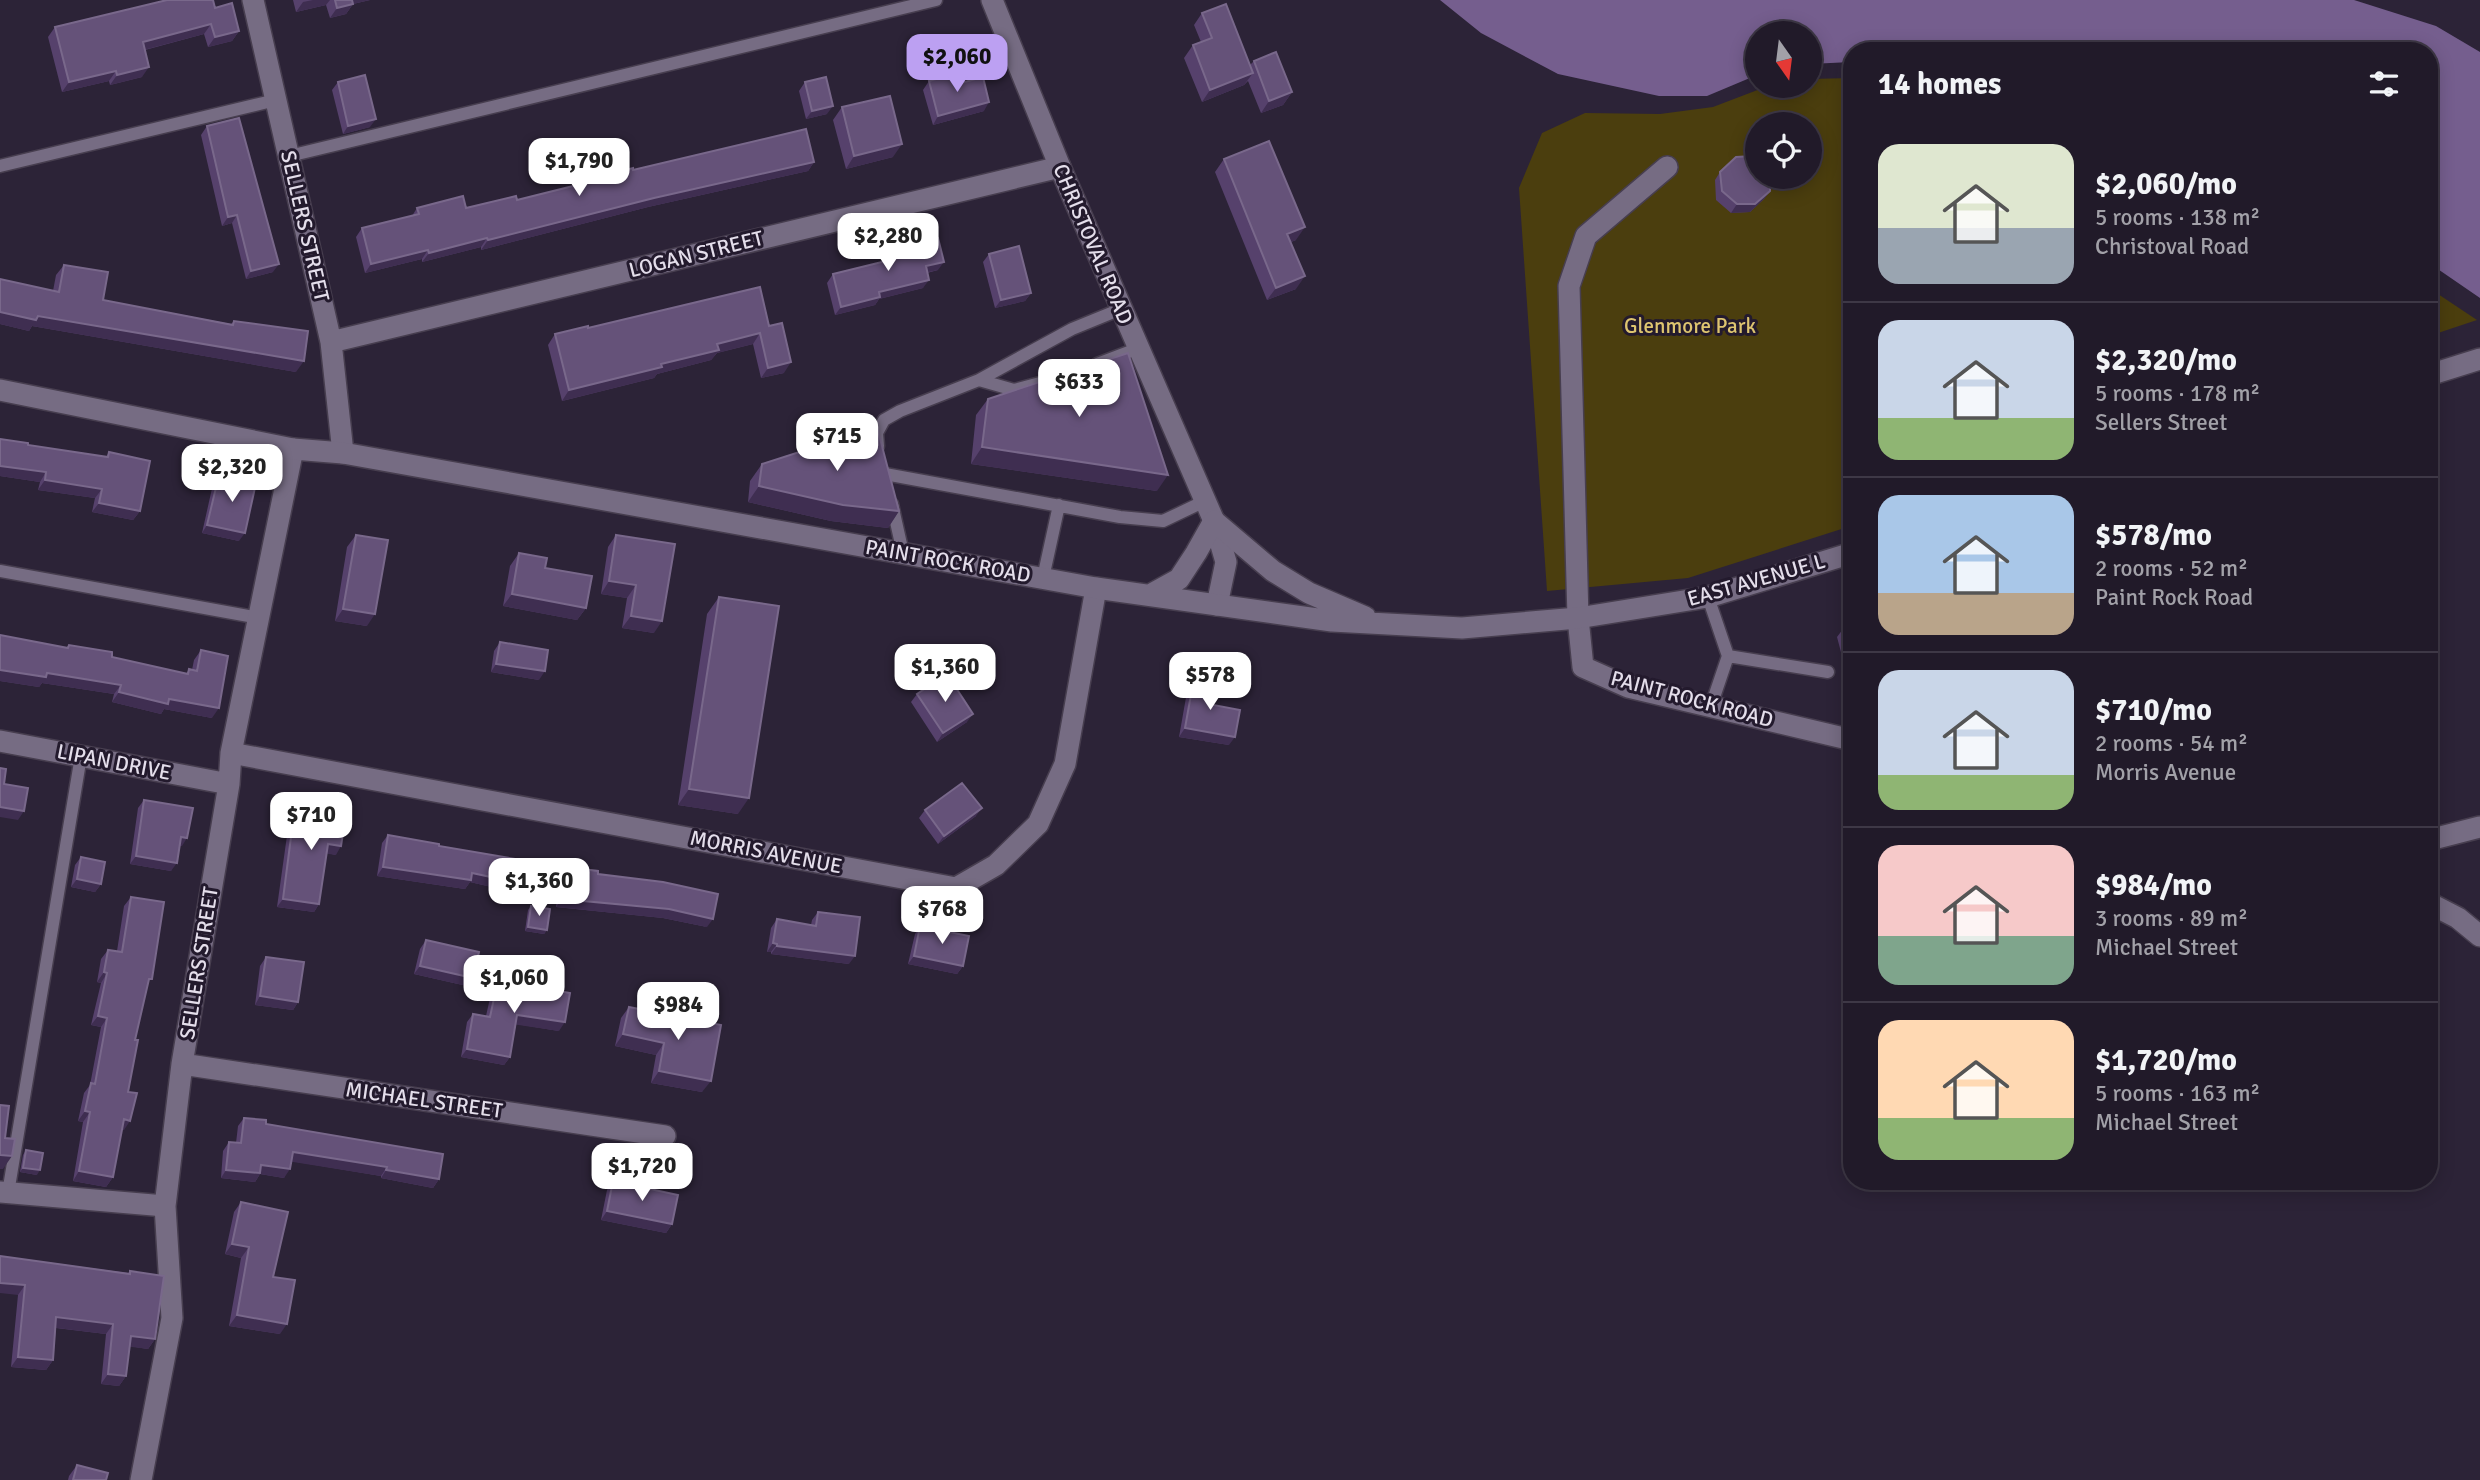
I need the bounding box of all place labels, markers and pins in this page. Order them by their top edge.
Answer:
pin: $2,060 [900,34,1014,94]
pin: $1,790 [522,138,636,198]
pin: $2,280 [831,214,945,273]
pin: $633 [1038,360,1120,419]
pin: $715 [796,414,878,473]
pin: $2,320 [175,444,289,504]
pin: $1,360 [888,644,1002,704]
pin: $578 [1169,652,1251,712]
pin: $710 [270,792,352,852]
pin: $1,360 [482,858,596,918]
pin: $768 [901,886,983,946]
pin: $1,060 [457,956,571,1015]
pin: $984 [637,982,719,1042]
pin: $1,720 [585,1144,699,1203]

